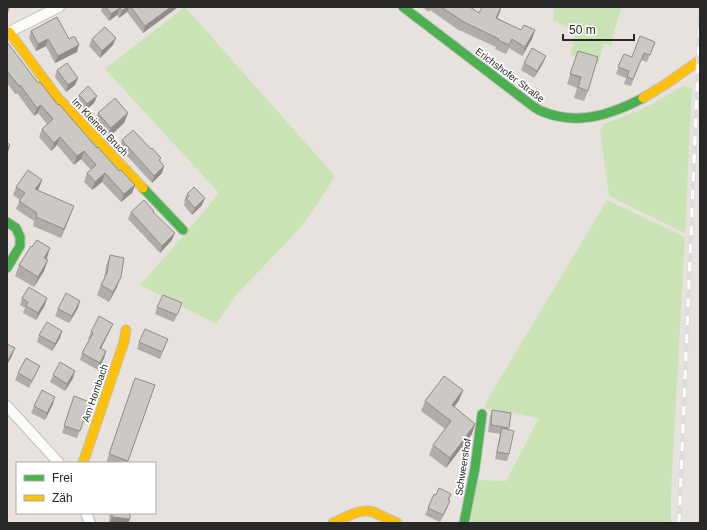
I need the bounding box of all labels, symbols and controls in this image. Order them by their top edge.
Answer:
scale bar [563,16,634,42]
text: 50 m [569,23,596,37]
street label: Erichshofer Straße [473,46,547,105]
street label: Im Kleinen Bruch [70,96,130,158]
street label: Am Hombach [80,363,110,423]
street label: Schweershof [453,437,473,496]
legend [16,462,156,514]
text: Frei [52,471,73,485]
text: Zäh [52,491,73,505]

